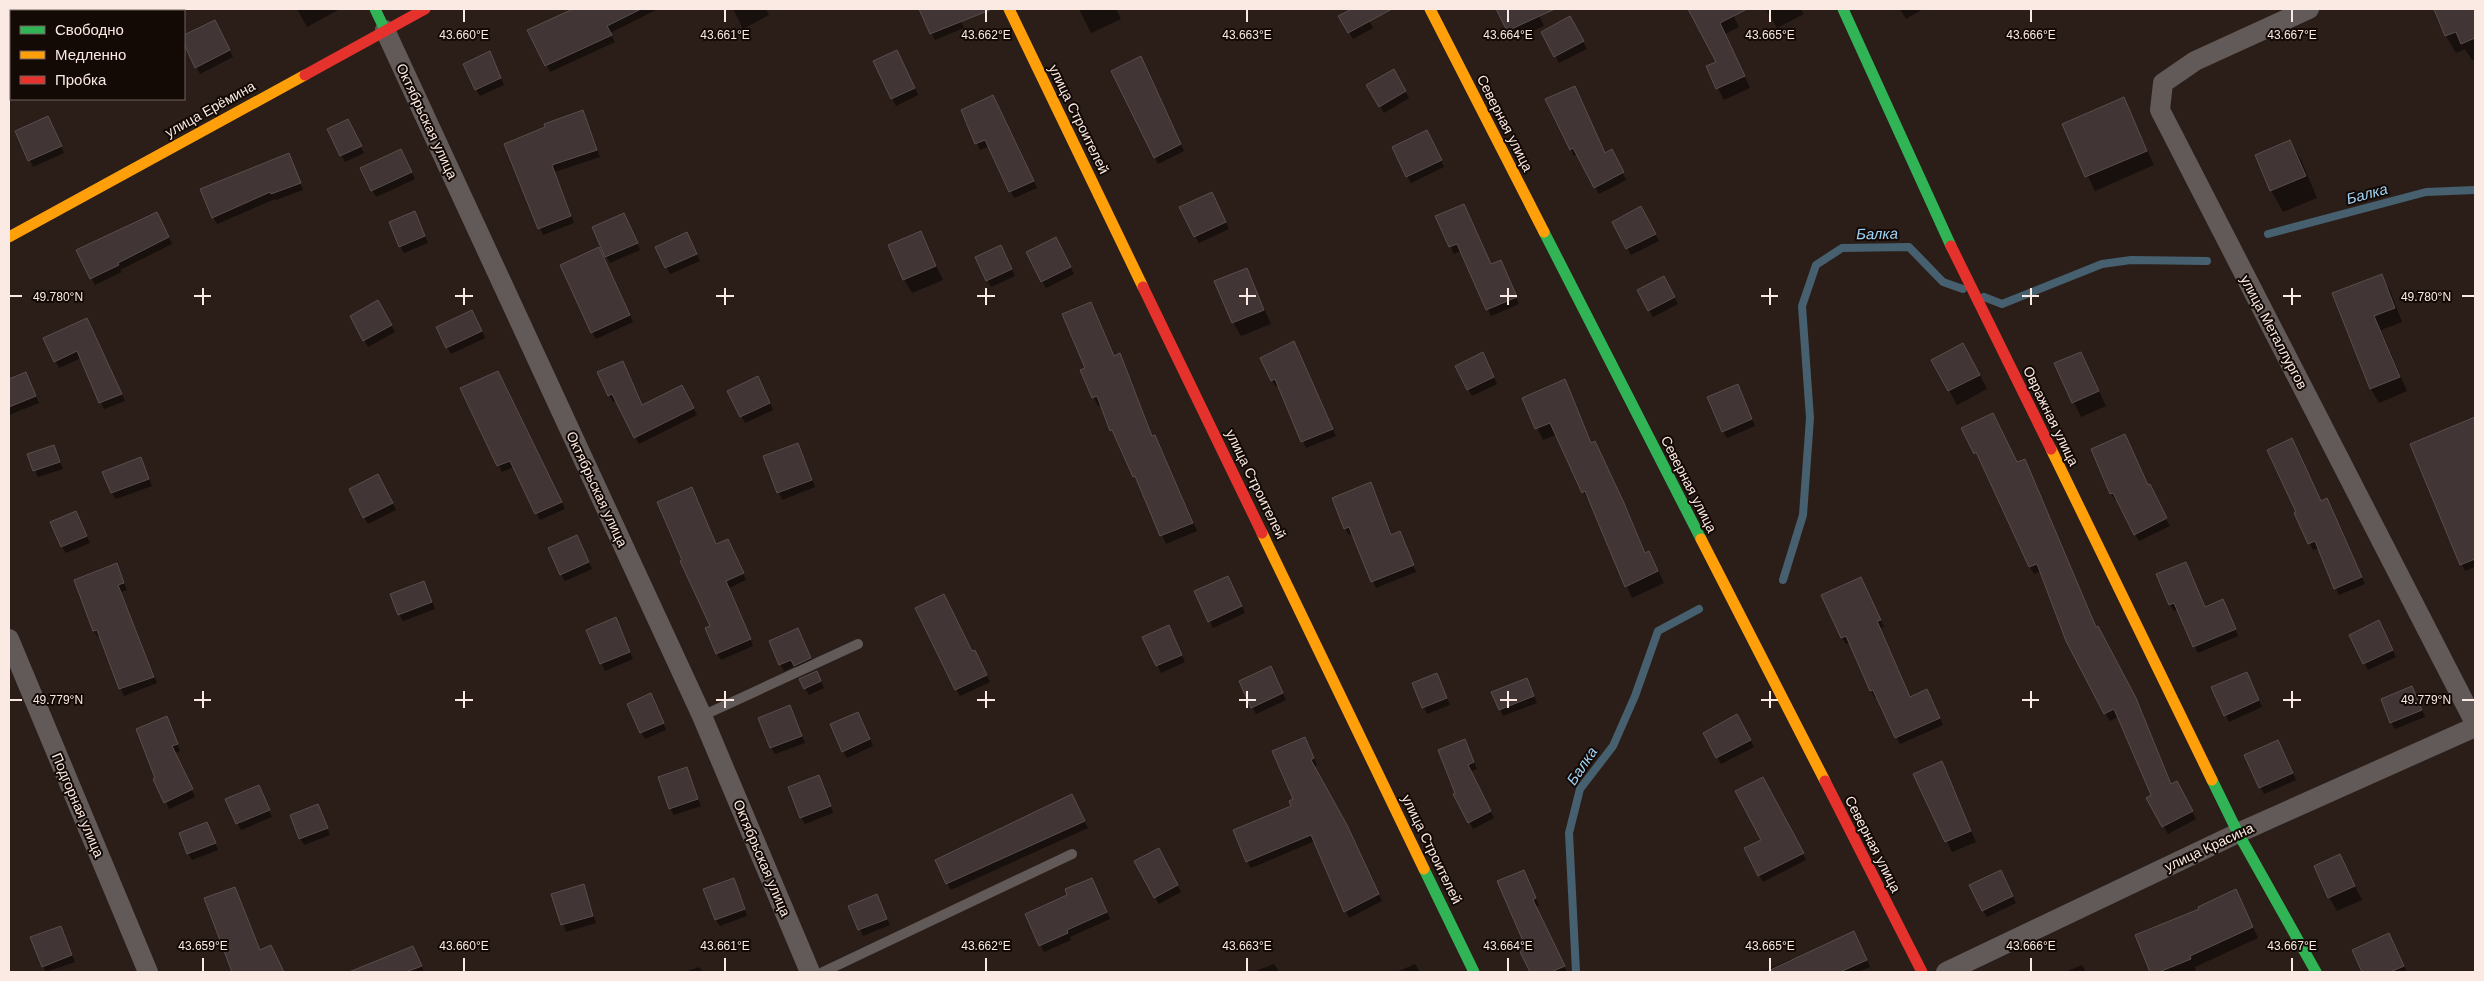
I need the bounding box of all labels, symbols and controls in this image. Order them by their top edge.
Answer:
legend [10,10,185,100]
text: Свободно [55,21,124,38]
text: 43.660°E [439,28,489,42]
text: 43.661°E [700,28,750,42]
text: 43.662°E [961,28,1011,42]
text: 43.663°E [1222,28,1272,42]
text: 43.664°E [1483,28,1533,42]
text: 43.665°E [1745,28,1795,42]
text: 43.666°E [2006,28,2056,42]
text: 43.667°E [2267,28,2317,42]
text: Медленно [55,46,126,63]
street label: Октябрьская улица [393,61,461,181]
street label: улица Строителей [1046,62,1112,176]
text: Пробка [55,71,107,88]
street label: Северная улица [1474,72,1536,174]
street label: улица Ерёмина [162,78,258,140]
water label: Балка [2344,180,2389,207]
water label: Балка [1856,225,1898,242]
street label: улица Металлургов [2237,272,2311,392]
text: 49.780°N [33,290,83,304]
text: 49.780°N [2401,290,2451,304]
street label: Овражная улица [2020,364,2082,469]
street label: улица Строителей [1223,427,1289,541]
street label: Октябрьская улица [563,429,631,549]
street label: Северная улица [1658,433,1720,535]
text: 49.779°N [33,693,83,707]
text: 49.779°N [2401,693,2451,707]
water label: Балка [1563,744,1600,788]
street label: Подгорная улица [49,751,107,860]
street label: улица Строителей [1399,792,1465,906]
street label: Северная улица [1842,793,1904,895]
street label: Октябрьская улица [730,797,794,919]
street label: улица Красина [2162,819,2256,875]
text: 43.659°E [178,939,228,953]
text: 43.660°E [439,939,489,953]
text: 43.661°E [700,939,750,953]
text: 43.662°E [961,939,1011,953]
text: 43.663°E [1222,939,1272,953]
text: 43.664°E [1483,939,1533,953]
text: 43.665°E [1745,939,1795,953]
text: 43.666°E [2006,939,2056,953]
text: 43.667°E [2267,939,2317,953]

